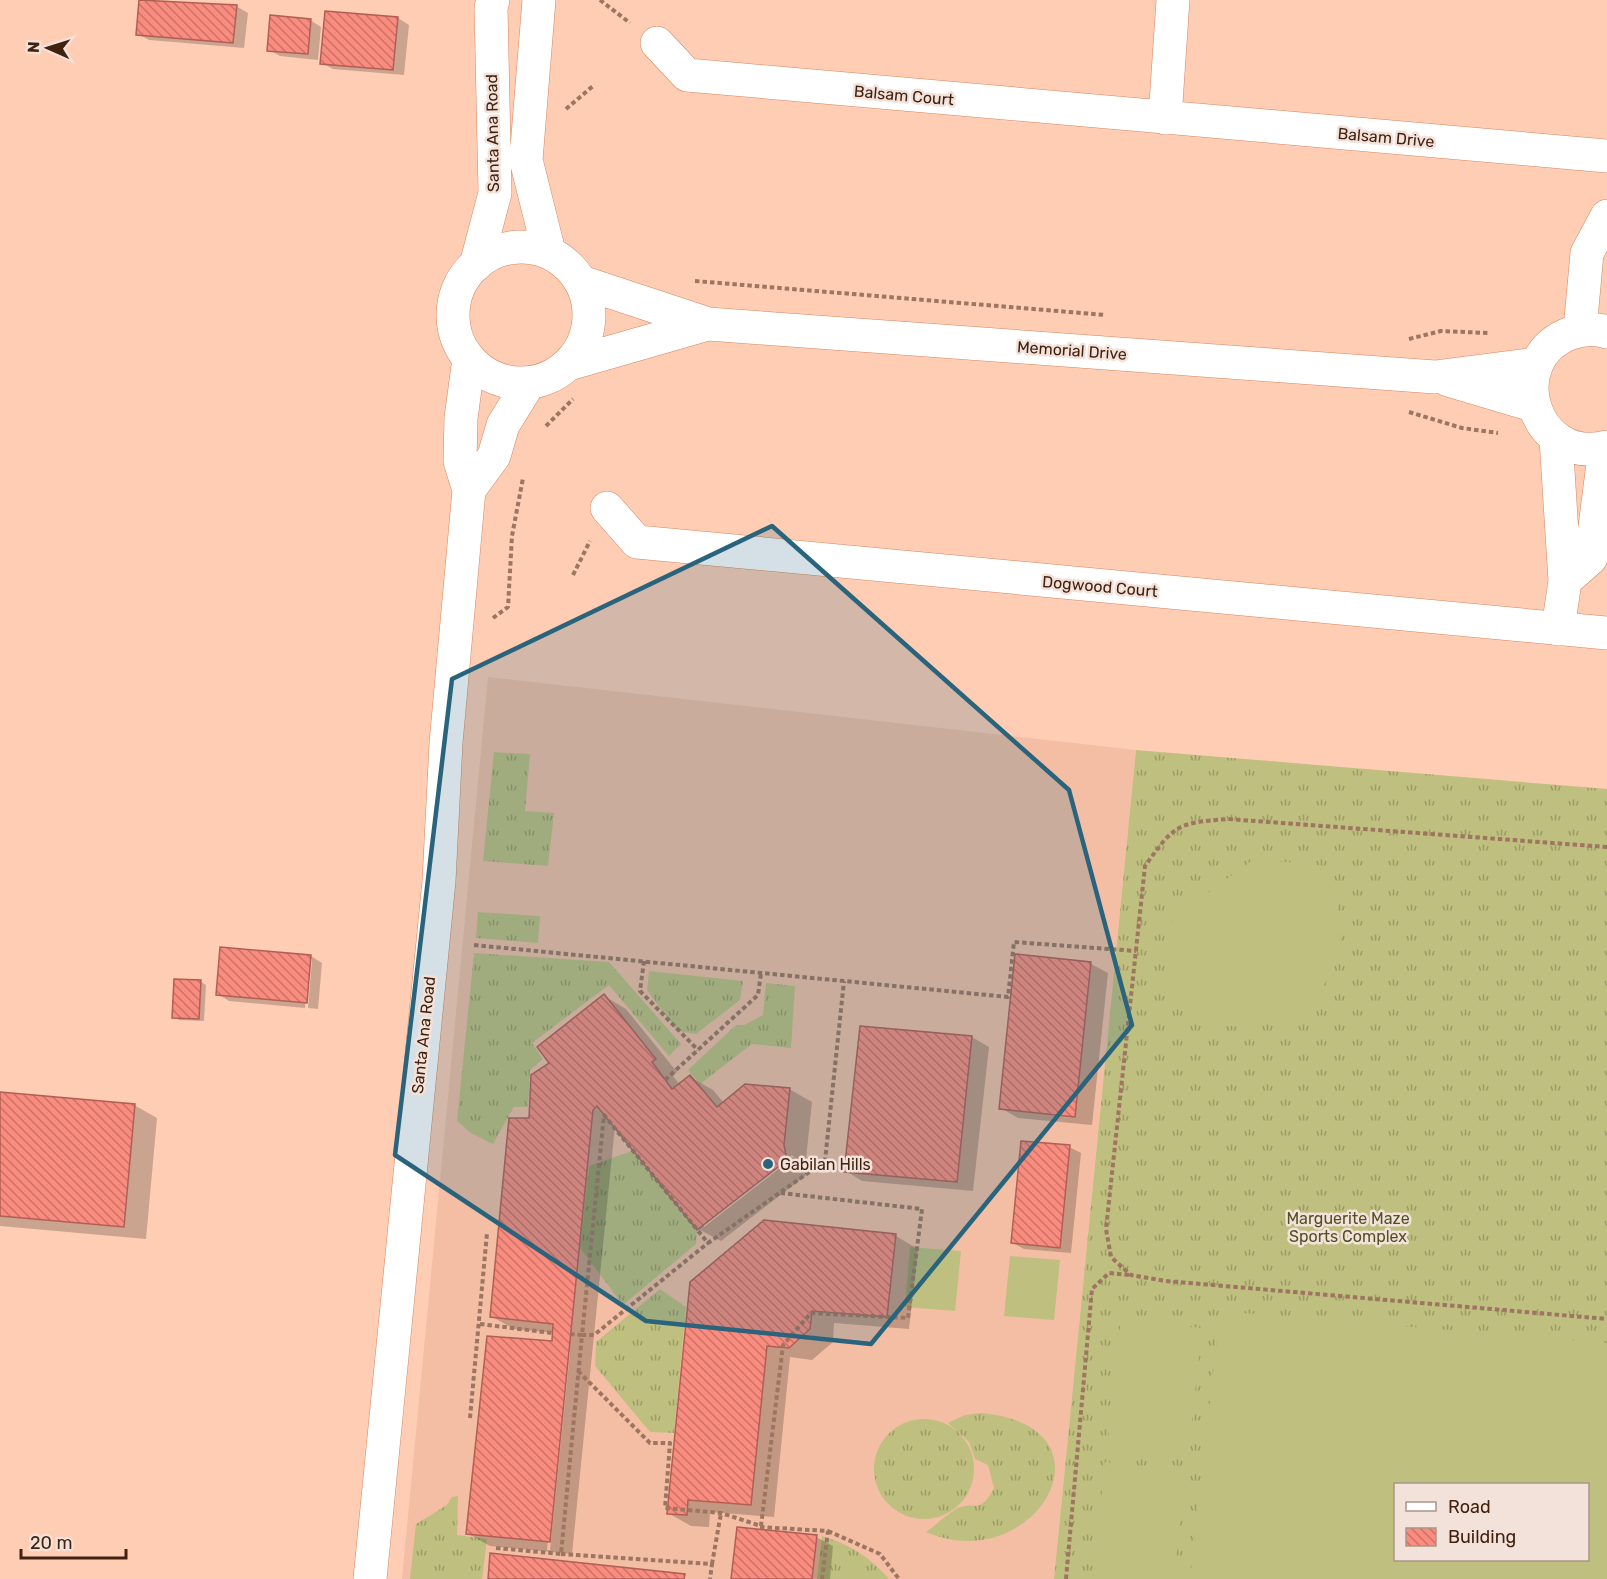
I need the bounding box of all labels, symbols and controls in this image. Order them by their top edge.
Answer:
north arrow [18,18,78,78]
text: N [24,41,43,53]
street label: Santa Ana Road [482,74,503,192]
street label: Balsam Court [853,82,955,109]
street label: Balsam Drive [1337,124,1435,151]
street label: Memorial Drive [1016,337,1128,364]
street label: Dogwood Court [1041,572,1159,601]
street label: Santa Ana Road [408,975,439,1095]
place label: Gabilan Hills [780,1155,871,1174]
marker: Gabilan Hills [761,1157,775,1171]
park label: Marguerite Maze Sports Complex [1286,1209,1410,1246]
legend [1394,1483,1589,1561]
text: Road [1448,1496,1491,1518]
scale bar [21,1522,126,1560]
text: Building [1448,1526,1516,1548]
text: 20 m [30,1532,72,1554]

